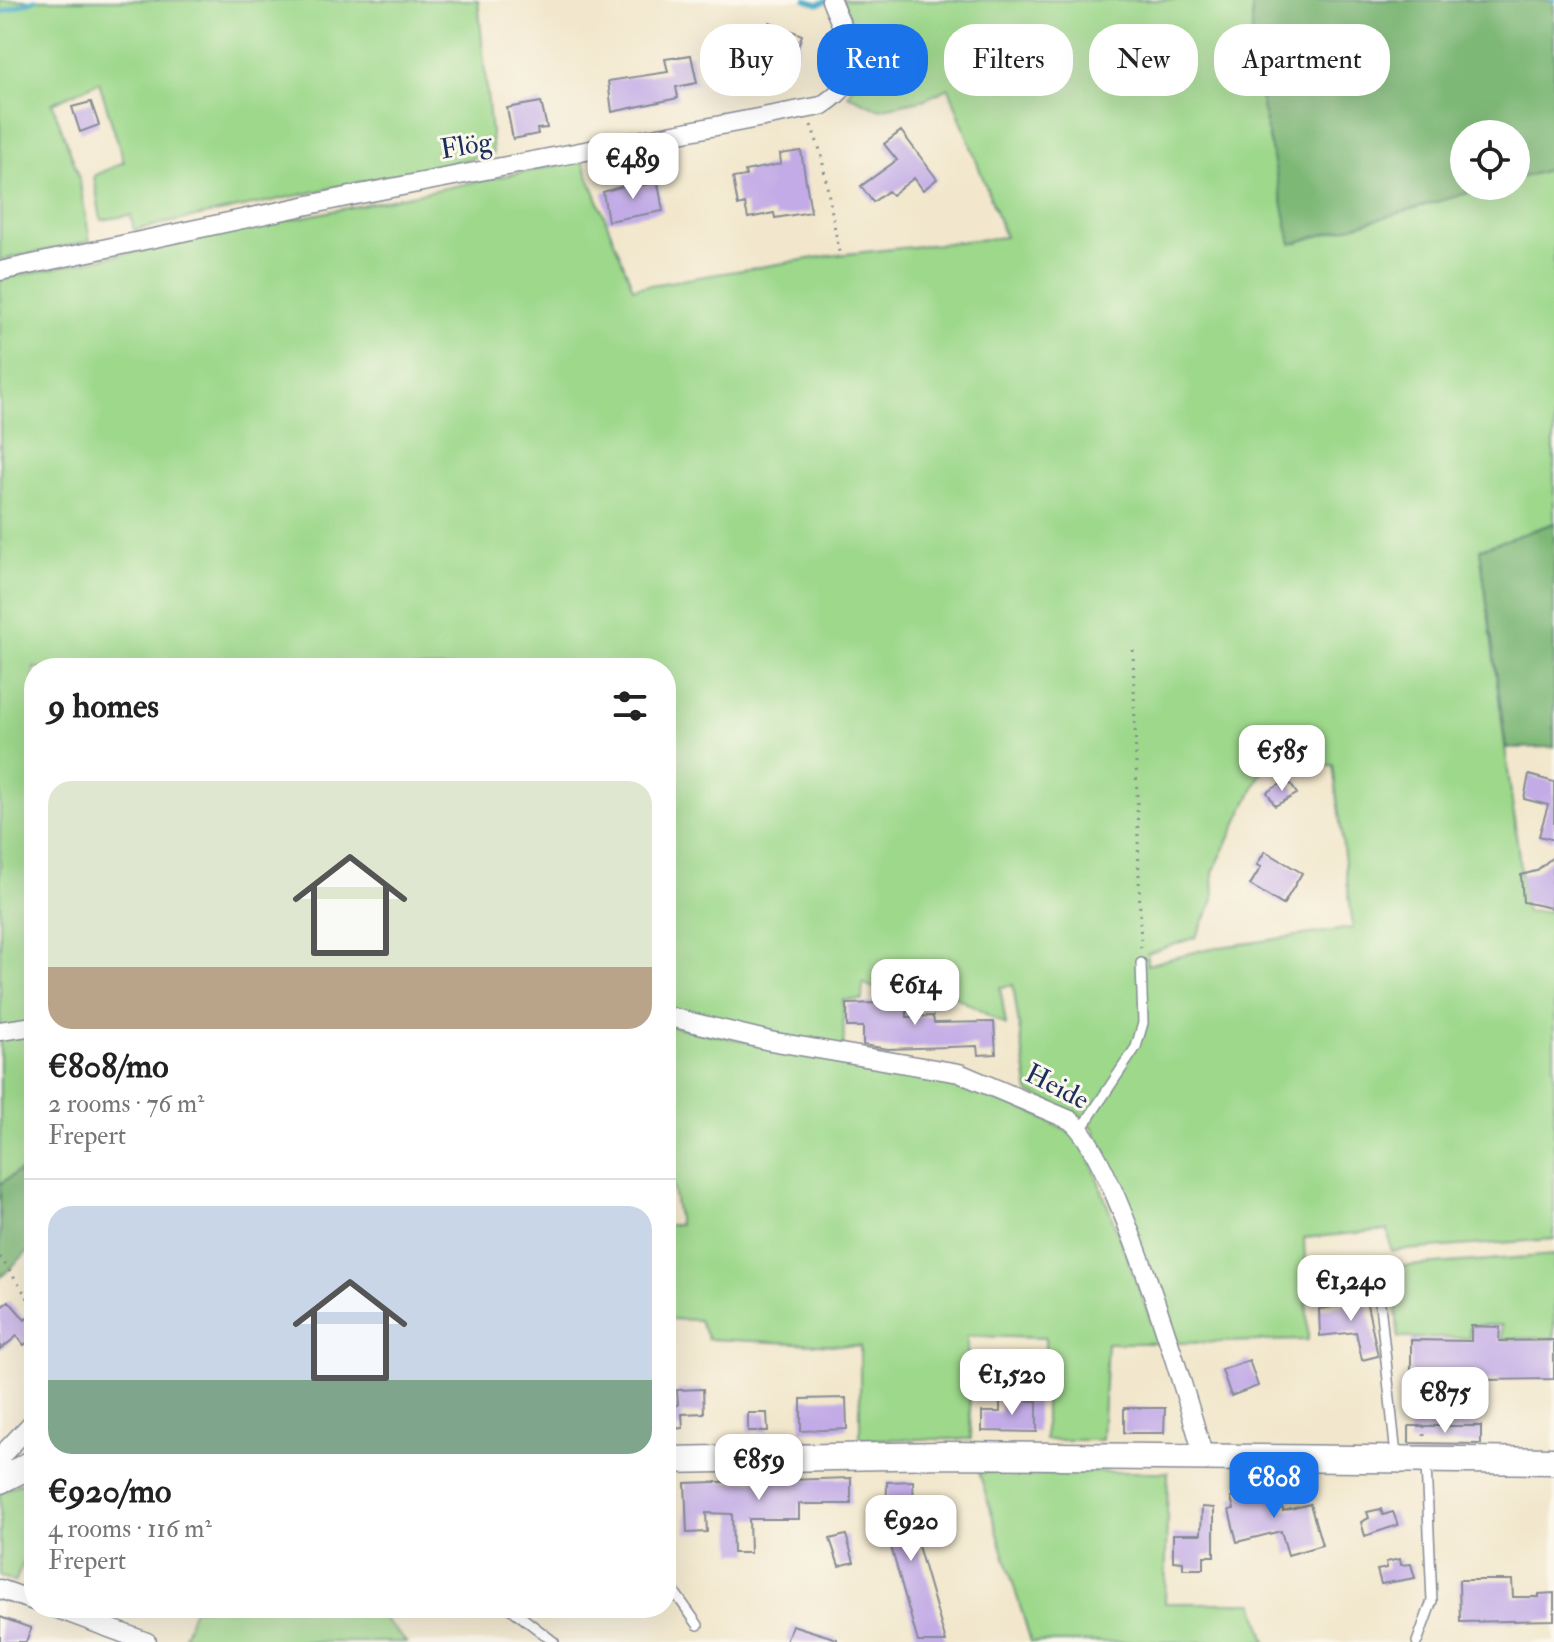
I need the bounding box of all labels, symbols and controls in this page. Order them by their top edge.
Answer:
chip: Buy [700,24,801,96]
chip: Rent [817,24,928,96]
chip: Filters [944,24,1073,96]
chip: New [1089,24,1198,96]
chip: Apartment [1214,24,1390,96]
map controls [1450,120,1530,200]
button: locate [1450,120,1530,200]
street label: Flög [437,124,496,168]
pin: €489 [586,133,680,201]
text: €489 [606,143,660,175]
icon: filters [608,684,652,728]
text: 9 homes [48,685,159,728]
pin: €585 [1235,725,1329,793]
text: €585 [1257,735,1307,767]
icon: home [278,833,422,977]
pin: €614 [868,959,962,1027]
text: €614 [889,969,941,1001]
text: €808/mo [48,1045,169,1088]
street label: Heide [1019,1056,1095,1118]
text: 2 rooms · 76 m² [48,1088,204,1120]
text: Frepert [48,1120,126,1152]
pin: €1,240 [1286,1255,1416,1323]
icon: home [278,1258,422,1402]
text: €1,240 [1315,1265,1387,1297]
pin: €1,520 [947,1349,1077,1417]
text: €1,520 [978,1359,1046,1391]
pin: €875 [1398,1367,1492,1435]
text: €875 [1420,1377,1470,1409]
pin: €859 [712,1434,806,1502]
text: €859 [733,1444,785,1476]
pin: €808 [1227,1452,1321,1520]
text: €808 [1248,1462,1300,1494]
text: €920/mo [48,1470,171,1513]
pin: €920 [864,1495,958,1563]
text: €920 [883,1505,939,1537]
text: 4 rooms · 116 m² [48,1513,212,1545]
text: Frepert [48,1545,126,1577]

